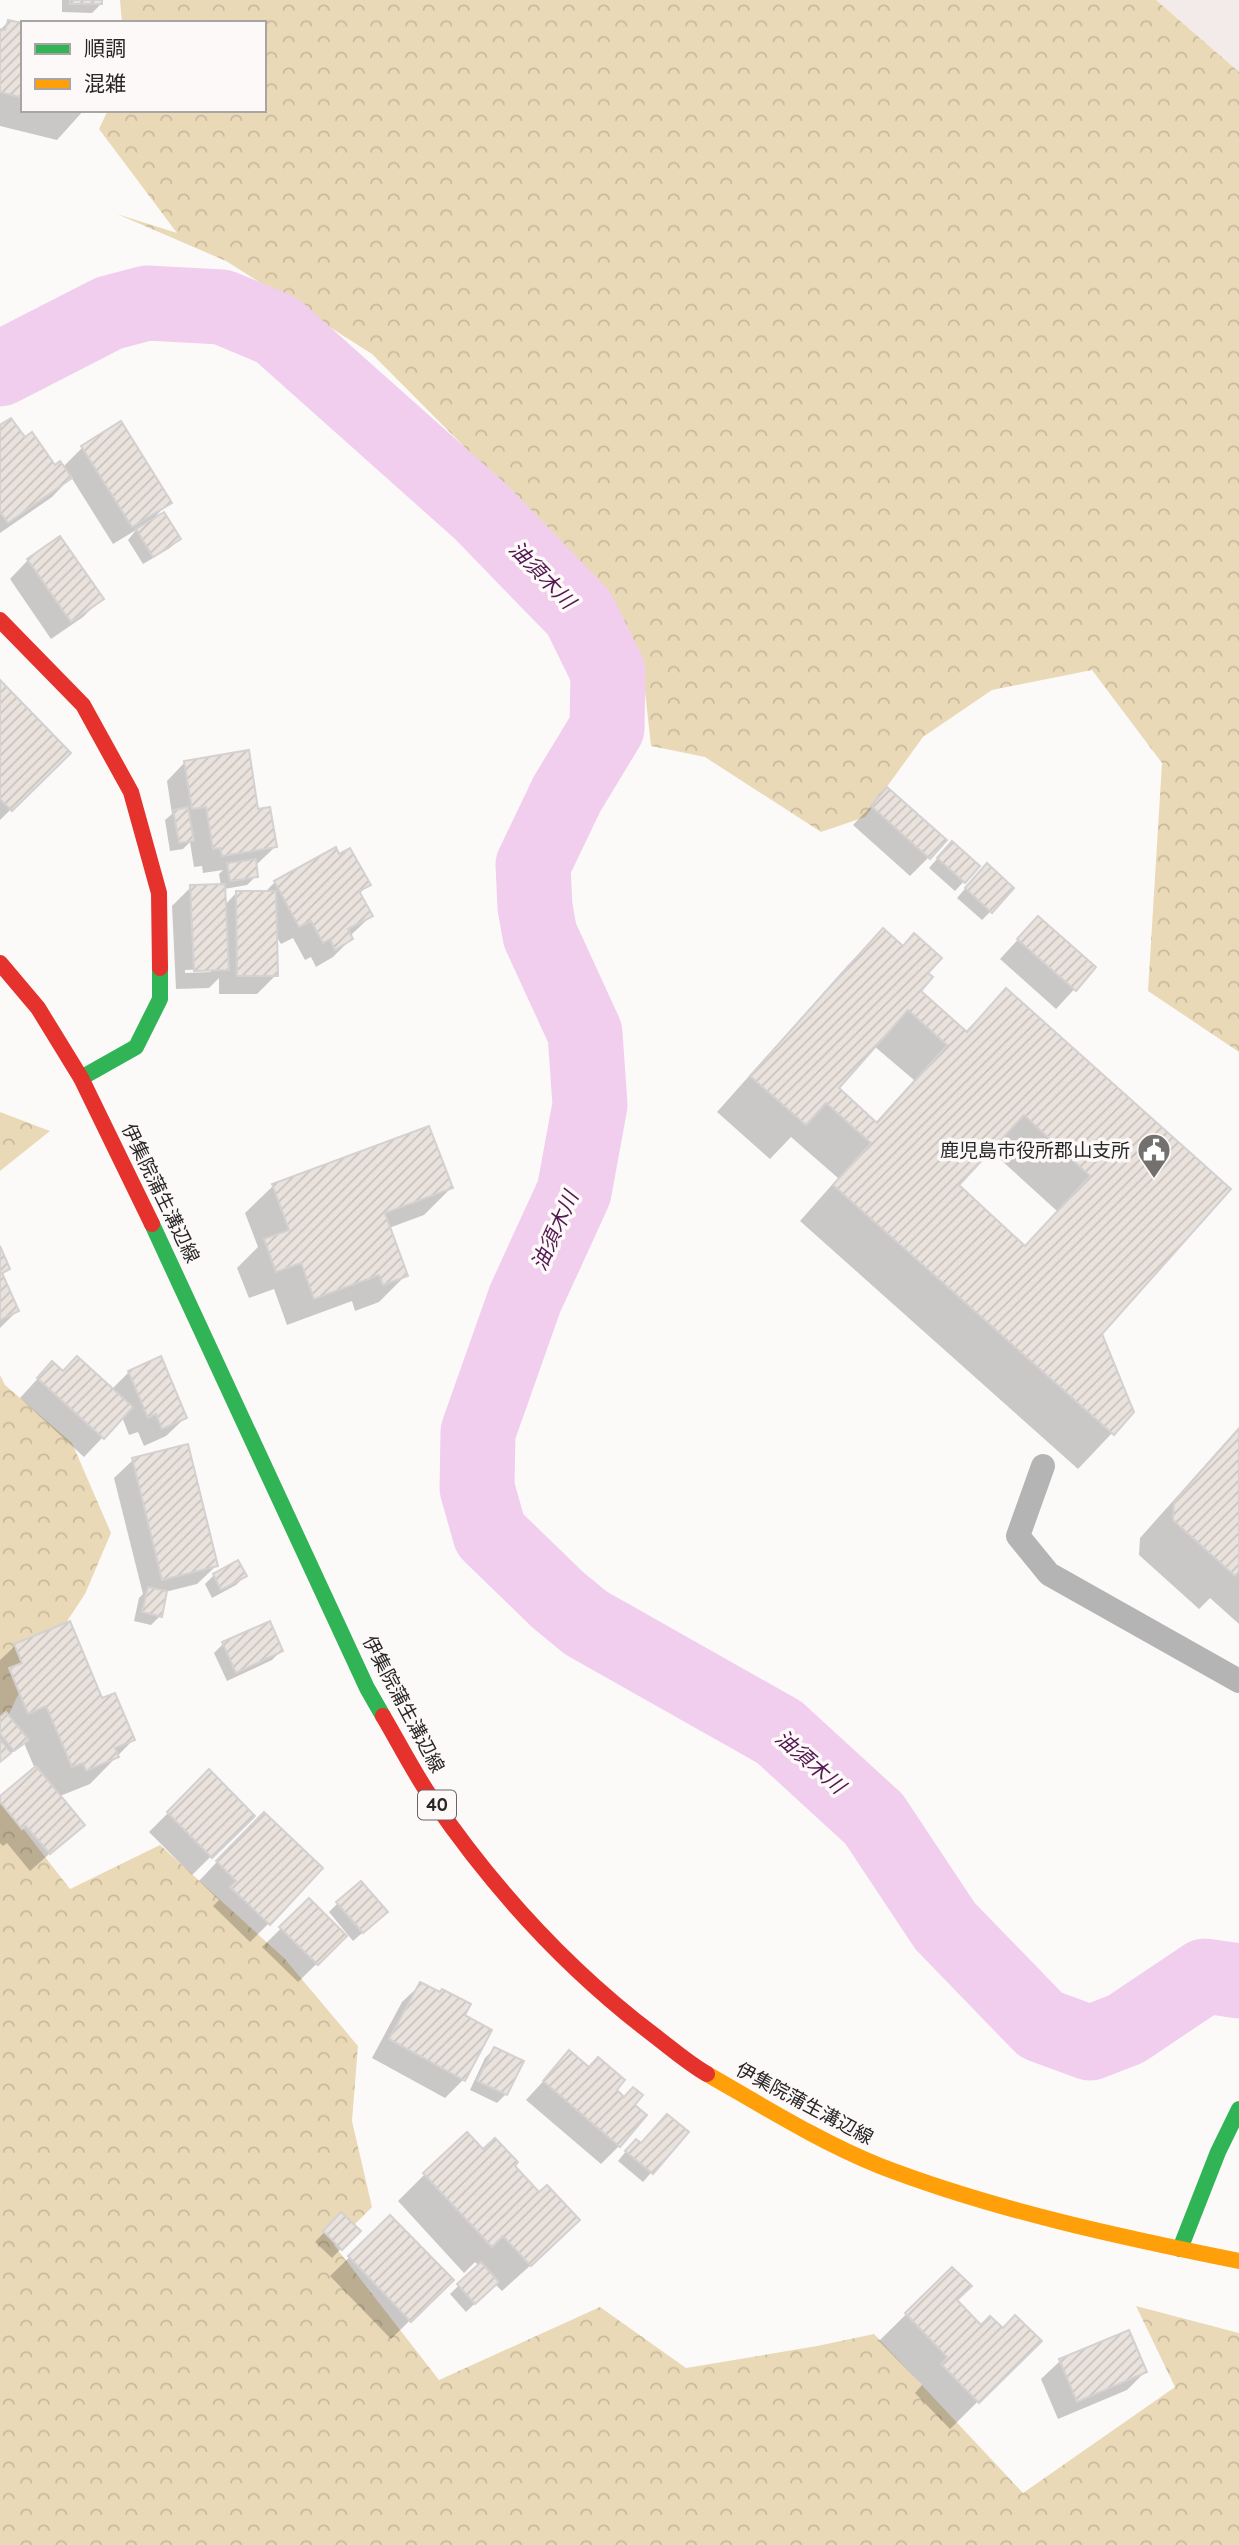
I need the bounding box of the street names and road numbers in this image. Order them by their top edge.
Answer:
street label: 伊集院蒲生溝辺線 [117,1119,205,1267]
street label: 伊集院蒲生溝辺線 [358,1631,450,1777]
road number: 40 [418,1790,456,1819]
street label: 伊集院蒲生溝辺線 [732,2057,878,2149]

